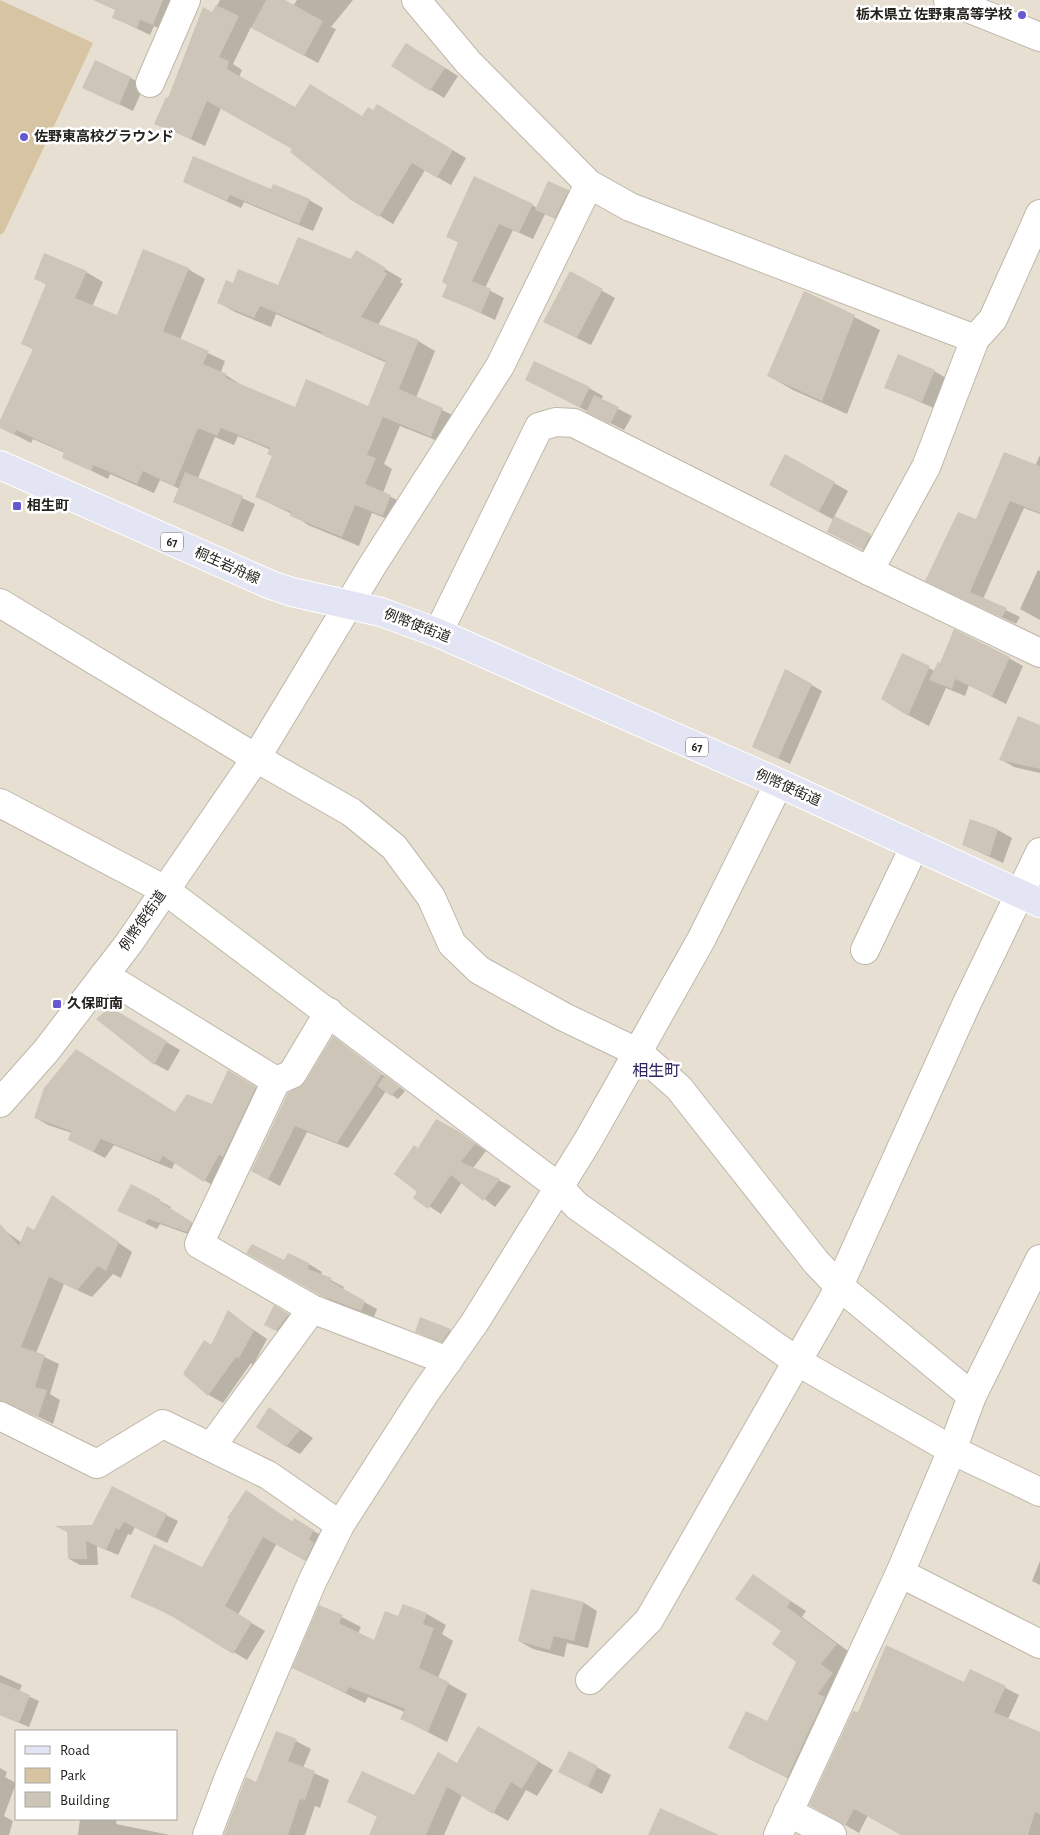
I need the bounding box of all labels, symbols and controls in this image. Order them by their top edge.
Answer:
place label: 栃木県立 佐野東高等学校 [856,6,1012,22]
marker: 栃木県立 佐野東高等学校 [1016,9,1028,21]
place label: 佐野東高校グラウンド [34,128,174,144]
marker: 佐野東高校グラウンド [18,131,30,143]
place label: 相生町 [27,498,69,513]
marker: 相生町 [11,500,23,512]
road number: 67 [161,532,183,552]
street label: 桐生岩舟線 [192,544,262,587]
street label: 例幣使街道 [382,605,453,645]
road number: 67 [686,738,708,756]
street label: 例幣使街道 [753,766,824,809]
street label: 例幣使街道 [116,887,169,954]
place label: 久保町南 [67,996,123,1011]
marker: 久保町南 [51,998,63,1010]
district label: 相生町 [632,1063,680,1079]
legend [15,1730,178,1820]
text: Road [60,1743,90,1758]
text: Park [60,1768,86,1783]
text: Building [60,1793,110,1808]

